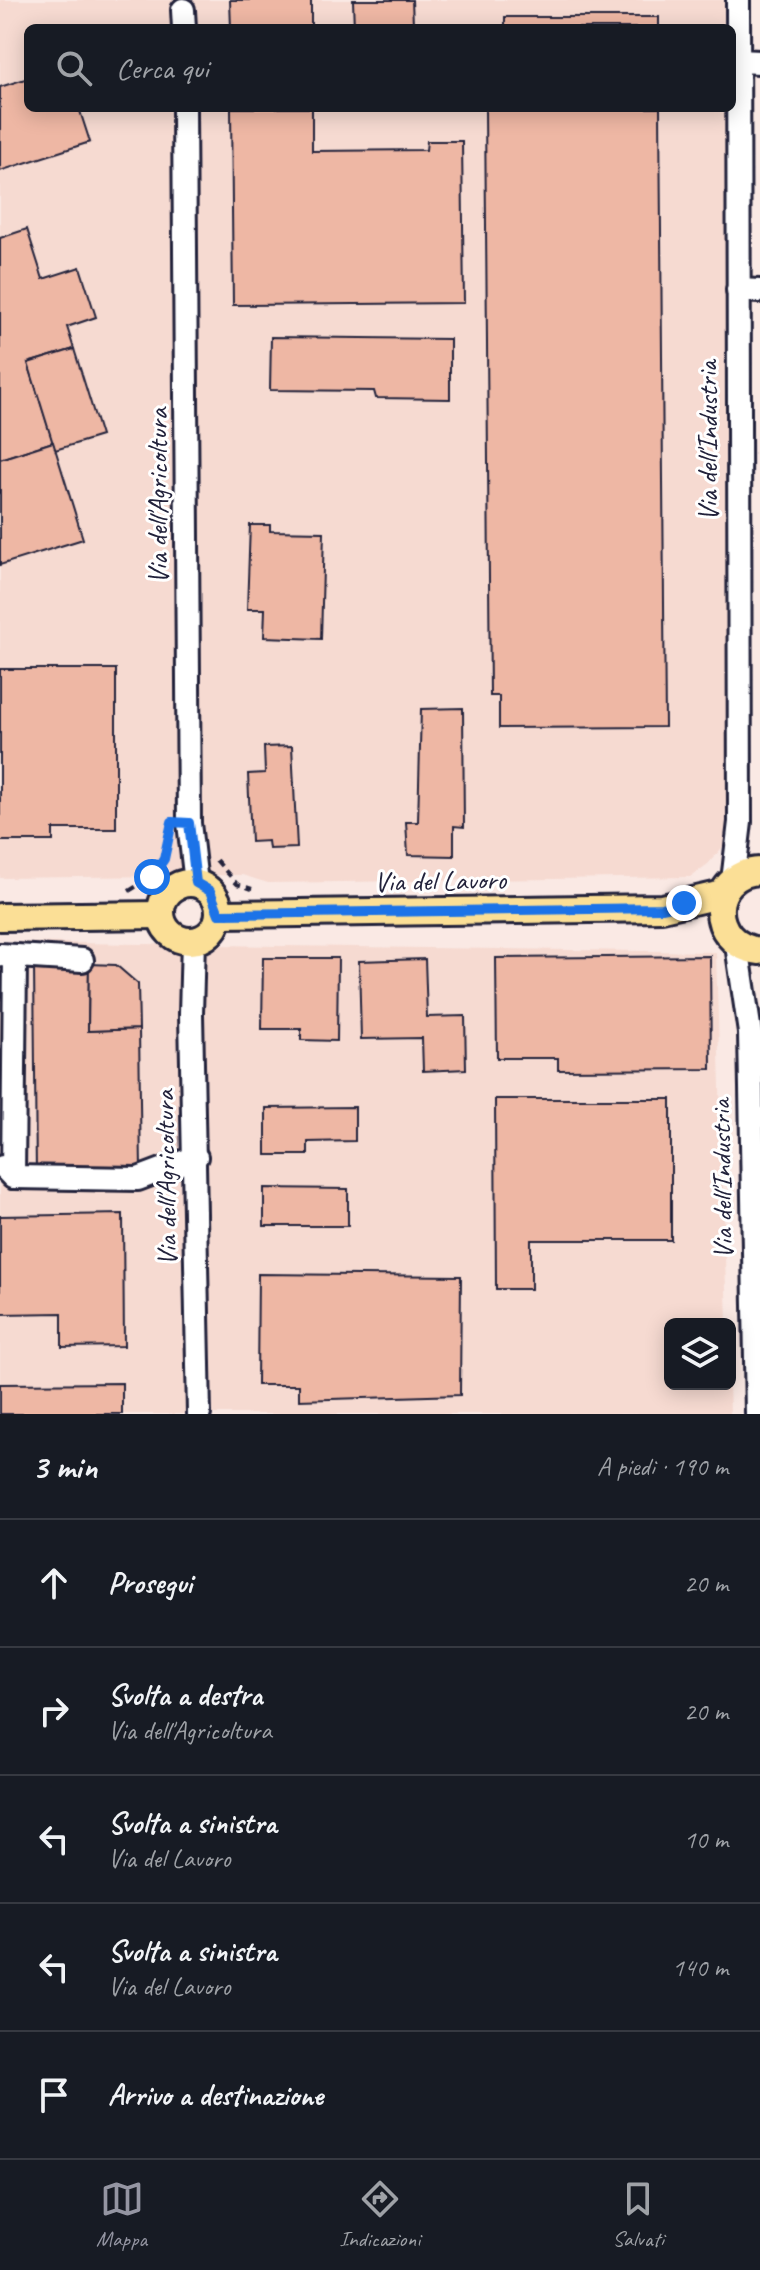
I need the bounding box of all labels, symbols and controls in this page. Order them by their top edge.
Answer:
search box [24,24,736,112]
icon: search [52,46,96,90]
text: Cerca qui [116,49,209,87]
street label: Via dell'Industria [690,358,725,521]
street label: Via dell'Agricoltura [140,406,175,584]
route start [134,859,170,895]
street label: Via del Lavoro [374,862,508,899]
route end [666,885,702,921]
street label: Via dell'Agricoltura [146,1088,185,1266]
street label: Via dell'Industria [703,1096,740,1259]
map controls [664,1318,736,1390]
button: layers [664,1318,736,1390]
text: 3 min [32,1445,97,1488]
text: A piedi · 190 m [597,1450,728,1483]
icon: ahead [32,1561,76,1605]
text: Prosegui [108,1564,192,1602]
text: 20 m [684,1567,728,1600]
text: Svolta a destra [108,1676,262,1714]
icon: right [32,1689,76,1733]
text: 20 m [684,1695,728,1728]
text: Via dell'Agricoltura [108,1714,272,1747]
text: Svolta a sinistra [108,1804,277,1842]
icon: left [32,1817,76,1861]
text: 10 m [684,1823,728,1856]
text: Via del Lavoro [108,1842,230,1875]
text: Svolta a sinistra [108,1932,277,1970]
icon: left [32,1945,76,1989]
text: 140 m [672,1951,728,1984]
text: Via del Lavoro [108,1970,230,2003]
icon: arrive [32,2073,76,2117]
text: Arrivo a destinazione [108,2076,323,2114]
tab: Mappa [96,2177,147,2253]
tab: Indicazioni [339,2177,420,2253]
tab: Salvati [613,2177,664,2253]

